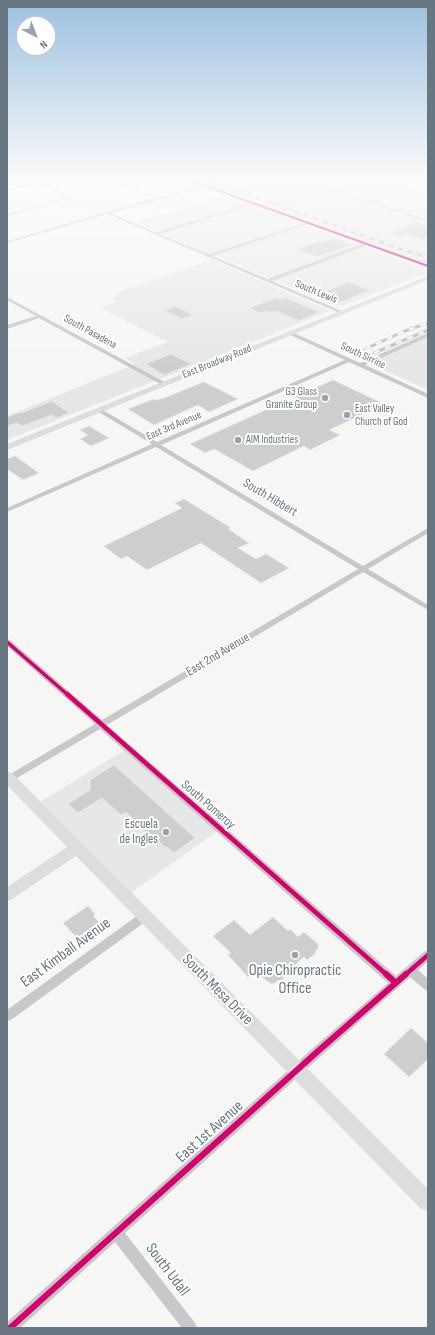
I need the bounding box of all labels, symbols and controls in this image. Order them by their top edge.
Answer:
north arrow [16,16,56,56]
text: N [37,38,50,51]
street label: South Lewis [293,277,339,307]
street label: South Pasadena [61,312,119,352]
street label: South Sirrine [338,340,388,372]
street label: East Broadway Road [180,342,254,382]
place label: G3 Glass Granite Group [266,385,317,411]
marker: G3 Glass Granite Group [320,393,330,403]
place label: East Valley Church of God [355,402,408,428]
street label: East 3rd Avenue [145,409,203,443]
marker: East Valley Church of God [342,410,352,420]
place label: AIM Industries [246,433,298,447]
marker: AIM Industries [233,435,243,445]
street label: South Hibbert [240,476,300,520]
street label: East 2nd Avenue [184,630,252,680]
street label: South Pomeroy [178,777,238,833]
place label: Escuela de Ingles [120,817,158,848]
marker: Escuela de Ingles [161,827,171,837]
street label: East Kimball Avenue [17,914,115,992]
street label: South Mesa Drive [177,950,257,1030]
marker: Opie Chiropractic Office [290,950,300,960]
place label: Opie Chiropractic Office [249,961,341,999]
street label: East 1st Avenue [173,1097,247,1167]
street label: South Udall [141,1240,193,1300]

